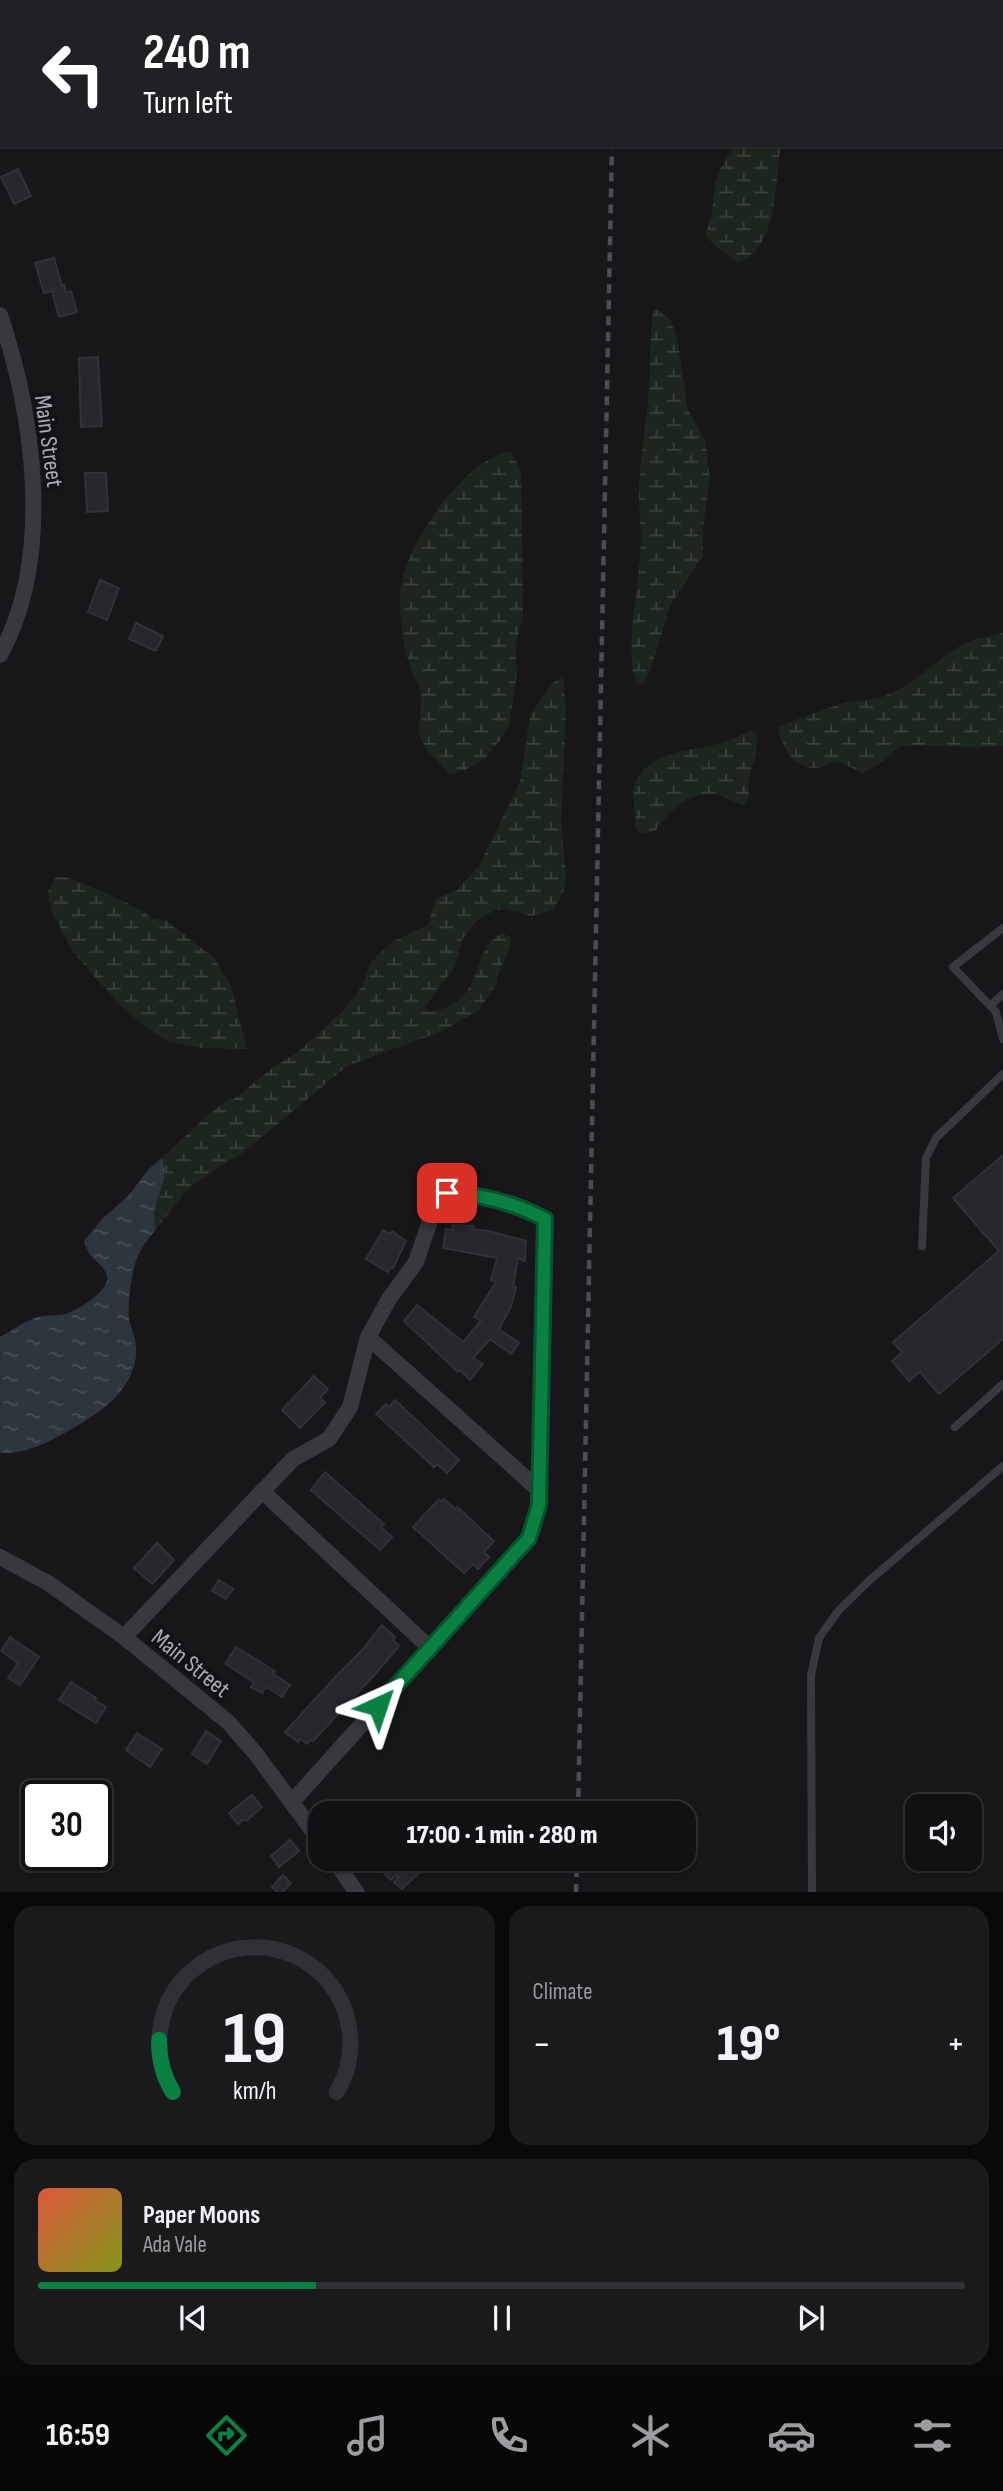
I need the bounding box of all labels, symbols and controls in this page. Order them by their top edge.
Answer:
text: 240 m [143,24,251,83]
icon: left [28,28,119,119]
text: Turn left [143,84,233,123]
street label: Main Street [28,393,69,489]
pin [417,1163,477,1223]
icon: arrive [428,1174,466,1212]
street label: Main Street [146,1623,236,1704]
position arrow [341,1669,415,1743]
speed limit sign: 30 [21,1780,112,1871]
map controls [905,1794,982,1871]
button: sound [905,1794,982,1871]
text: 17:00 · 1 min · 280 m [406,1820,598,1851]
text: Climate [533,1978,592,2006]
text: 19 [223,1996,286,2084]
text: 19° [717,2013,780,2076]
text: − [533,2022,551,2067]
text: + [946,2022,965,2067]
text: km/h [233,2075,276,2106]
text: Paper Moons [143,2200,260,2231]
text: Ada Vale [143,2231,207,2259]
icon: previous [174,2299,212,2337]
icon: pause [483,2299,521,2337]
icon: next [792,2299,830,2337]
icon: directions [202,2411,251,2460]
icon: music [343,2411,392,2460]
icon: phone [484,2411,533,2460]
icon: climate [626,2411,675,2460]
icon: car [767,2411,816,2460]
icon: filters [908,2411,957,2460]
text: 16:59 [46,2416,110,2455]

